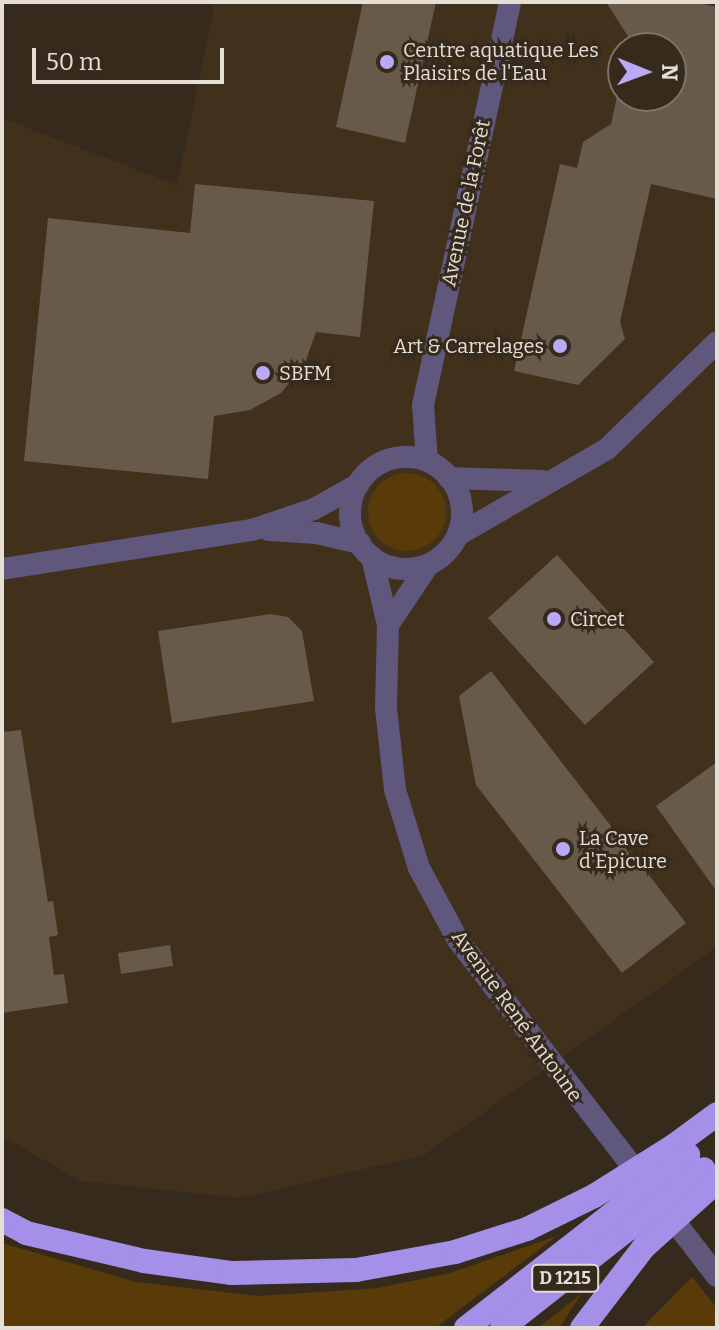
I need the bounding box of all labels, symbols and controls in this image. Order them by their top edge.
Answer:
scale bar [36,32,228,82]
north arrow [607,32,687,112]
place label: Centre aquatique Les Plaisirs de l'Eau [403,38,599,85]
text: 50 m [46,48,102,76]
marker: Centre aquatique Les Plaisirs de l'Eau [378,53,396,71]
text: N [656,64,683,81]
street label: Avenue de la Forêt [437,117,495,289]
place label: Art & Carrelages [393,334,544,358]
marker: Art & Carrelages [551,337,569,355]
place label: SBFM [279,361,332,385]
marker: SBFM [254,364,272,382]
place label: Circet [570,607,625,631]
marker: Circet [545,610,563,628]
place label: La Cave d'Epicure [579,826,667,873]
marker: La Cave d'Epicure [554,840,572,858]
street label: Avenue René Antoune [447,925,587,1107]
road number: D 1215 [531,1264,599,1292]

